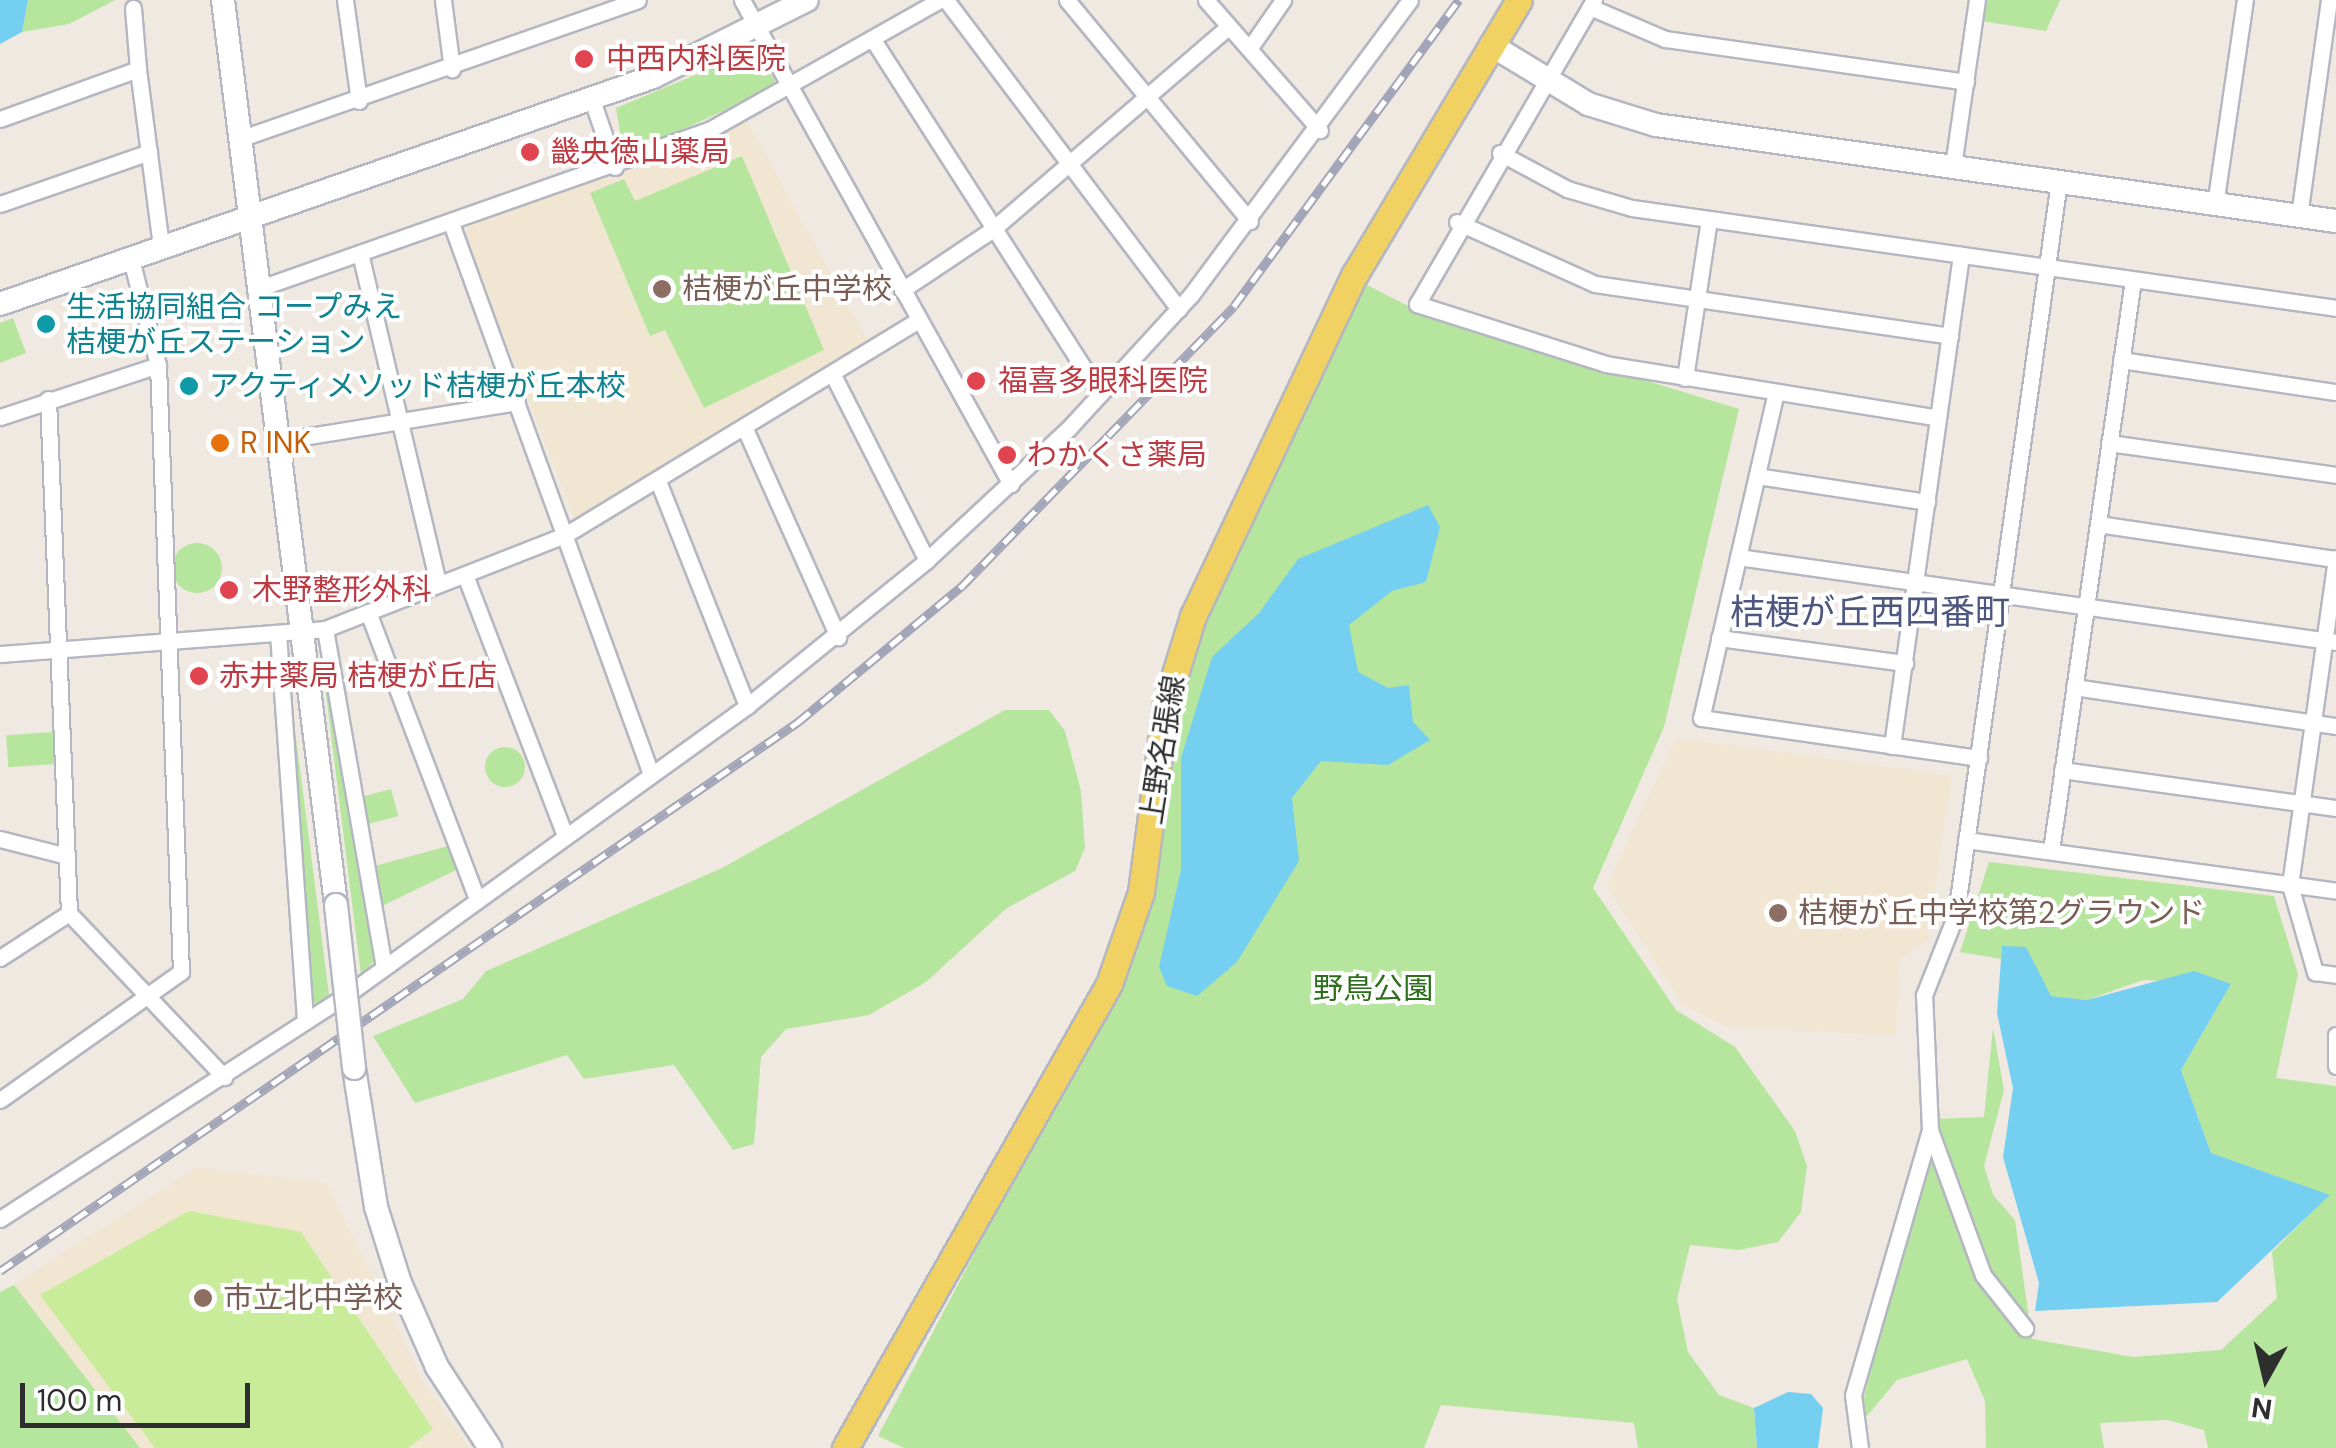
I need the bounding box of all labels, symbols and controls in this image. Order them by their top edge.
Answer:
place label: 中西内科医院 [606,41,786,77]
marker: 中西内科医院 [571,46,597,72]
place label: 畿央徳山薬局 [550,134,730,170]
marker: 畿央徳山薬局 [519,141,541,163]
place label: 桔梗が丘中学校 [682,271,892,307]
marker: 桔梗が丘中学校 [651,278,673,300]
place label: 生活協同組合 コープみえ 桔梗が丘ステーション [66,289,404,360]
marker: 生活協同組合 コープみえ 桔梗が丘ステーション [35,313,57,335]
place label: 福喜多眼科医院 [998,363,1208,399]
place label: アクティメソッド桔梗が丘本校 [209,368,629,404]
marker: 福喜多眼科医院 [963,368,989,394]
marker: アクティメソッド桔梗が丘本校 [178,375,200,397]
place label: R INK [240,425,311,461]
marker: R INK [209,432,231,454]
place label: わかくさ薬局 [1027,437,1207,473]
marker: わかくさ薬局 [996,444,1018,466]
place label: 木野整形外科 [252,572,432,608]
marker: 木野整形外科 [216,577,242,603]
district label: 桔梗が丘西四番町 [1730,591,2010,633]
place label: 赤井薬局 桔梗が丘店 [219,658,497,694]
marker: 赤井薬局 桔梗が丘店 [188,665,210,687]
street label: 上野名張線 [1133,673,1193,827]
place label: 桔梗が丘中学校第2グラウンド [1798,895,2205,931]
marker: 桔梗が丘中学校第2グラウンド [1767,902,1789,924]
park label: 野鳥公園 [1313,971,1433,1007]
place label: 市立北中学校 [223,1280,403,1316]
marker: 市立北中学校 [192,1287,214,1309]
north arrow [2216,1328,2316,1428]
scale bar [25,1363,255,1425]
text: 100 m [37,1381,122,1420]
text: N [2249,1388,2274,1428]

